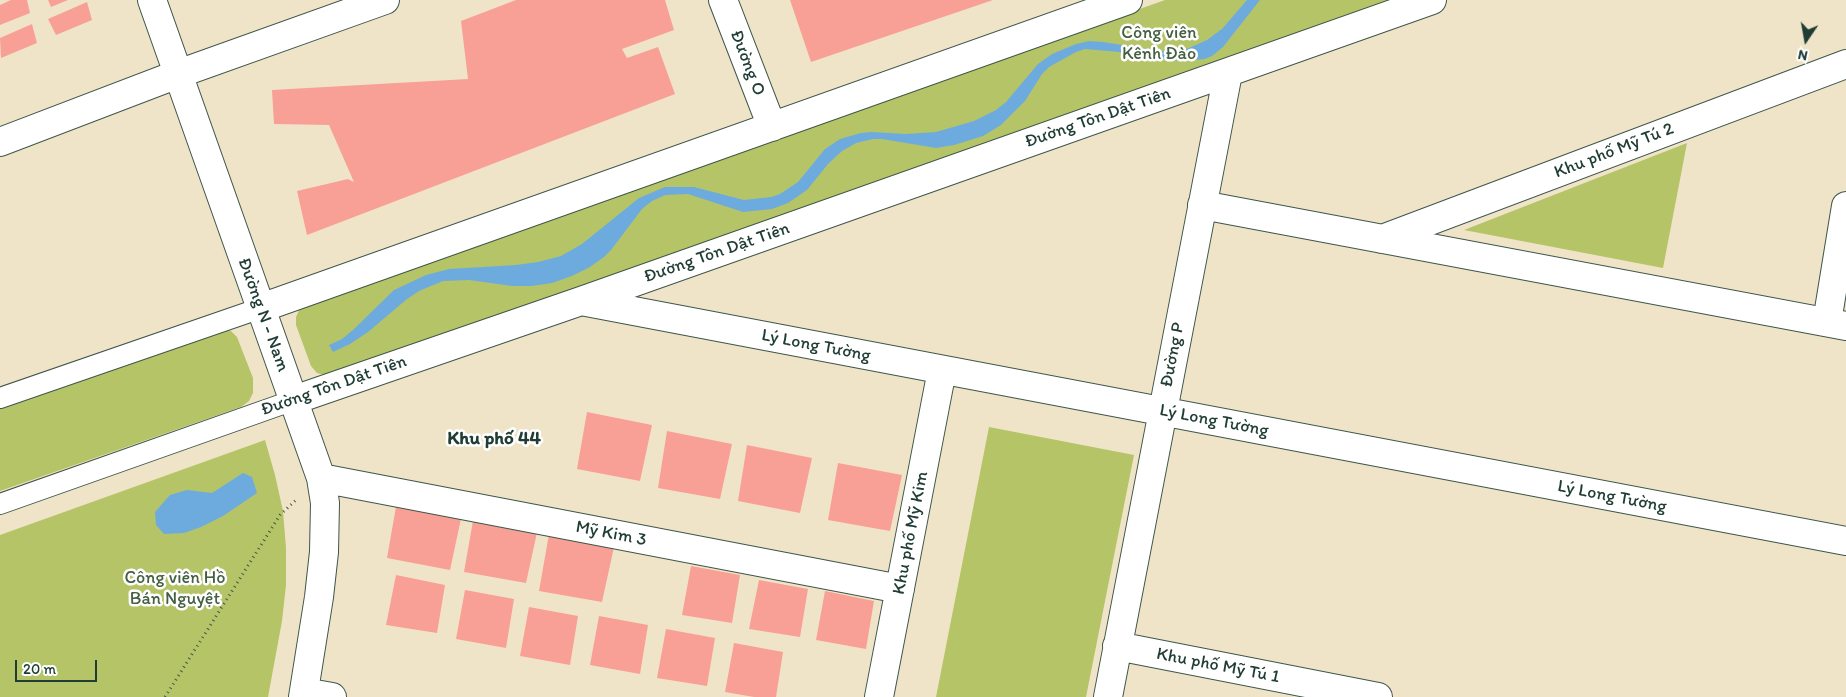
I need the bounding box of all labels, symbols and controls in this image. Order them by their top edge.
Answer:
north arrow [1781,15,1831,65]
park label: Công viên Kênh Đào [1121,22,1197,64]
street label: Đường O [725,27,769,99]
text: N [1796,46,1809,64]
street label: Đường Tôn Dật Tiên [1022,83,1174,153]
street label: Khu phố Mỹ Tú 2 [1551,118,1677,184]
street label: Đường Tôn Dật Tiên [641,218,793,288]
street label: Đường N - Nam [232,255,294,375]
street label: Đường P [1156,321,1190,389]
street label: Lý Long Tường [760,325,872,367]
street label: Đường Tôn Dật Tiên [258,351,410,421]
street label: Lý Long Tường [1158,400,1270,442]
district label: Khu phố 44 [447,428,541,450]
street label: Khu phố Mỹ Kim [888,470,934,596]
street label: Lý Long Tường [1556,476,1668,518]
street label: Mỹ Kim 3 [574,517,648,551]
park label: Công viên Hồ Bán Nguyệt [125,567,225,610]
street label: Khu phố Mỹ Tú 1 [1155,643,1281,689]
scale bar [18,650,100,682]
text: 20 m [23,660,56,678]

